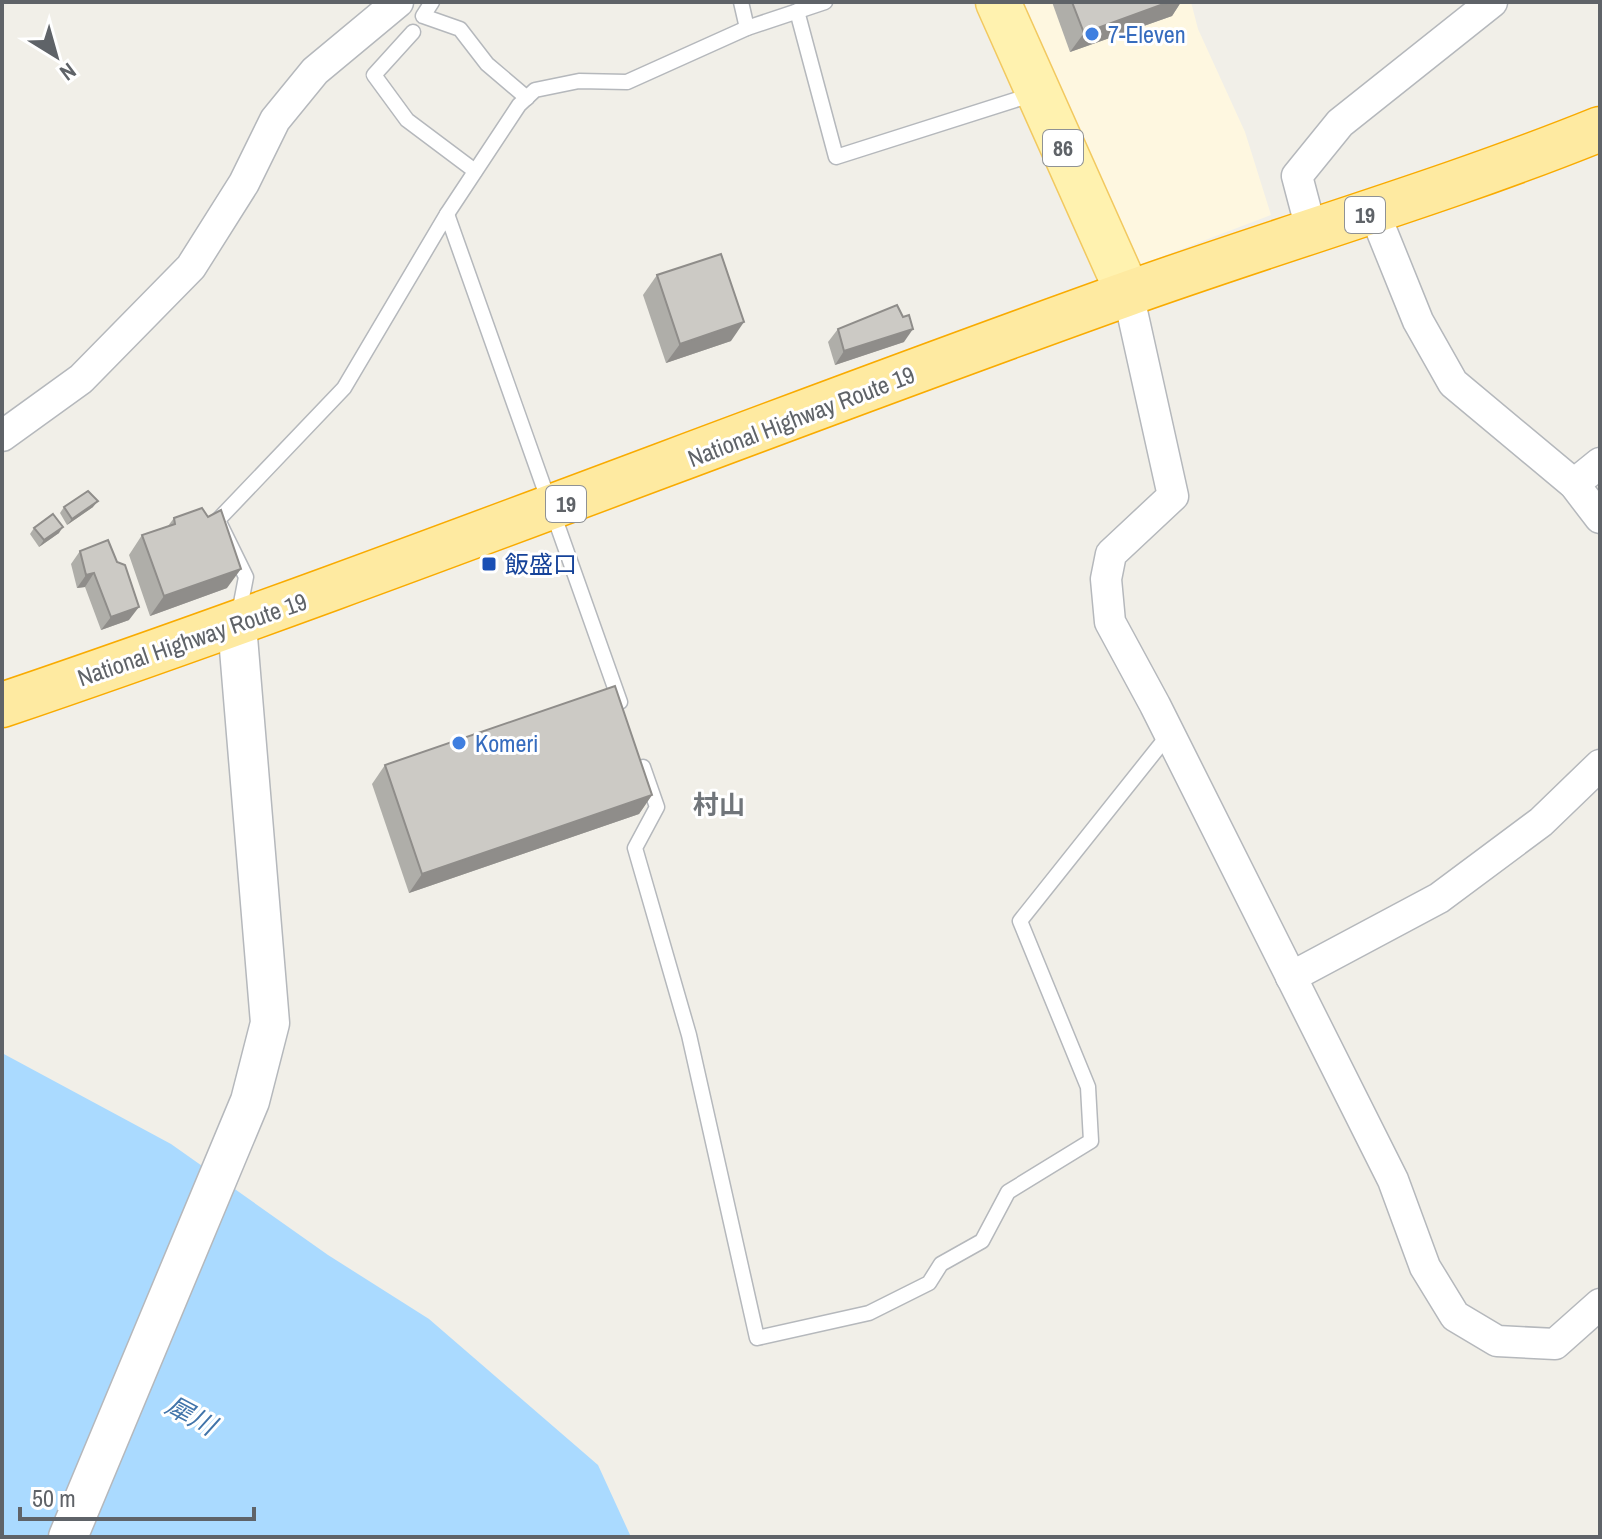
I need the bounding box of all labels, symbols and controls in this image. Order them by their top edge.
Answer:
north arrow [16,16,96,96]
place label: 7-Eleven [1108,18,1186,50]
marker: 7-Eleven [1083,25,1101,43]
text: N [54,56,82,88]
road number: 86 [1043,130,1083,166]
road number: 19 [1345,197,1385,233]
street label: National Highway Route 19 [683,358,919,474]
road number: 19 [546,486,586,522]
place label: 飯盛口 [505,548,577,580]
marker: 飯盛口 [480,555,498,573]
street label: National Highway Route 19 [73,585,311,693]
place label: Komeri [475,727,538,759]
marker: Komeri [450,734,468,752]
district label: 村山 [693,787,745,822]
water label: 犀川 [160,1387,225,1444]
scale bar [20,1471,254,1521]
text: 50 m [32,1482,76,1514]

